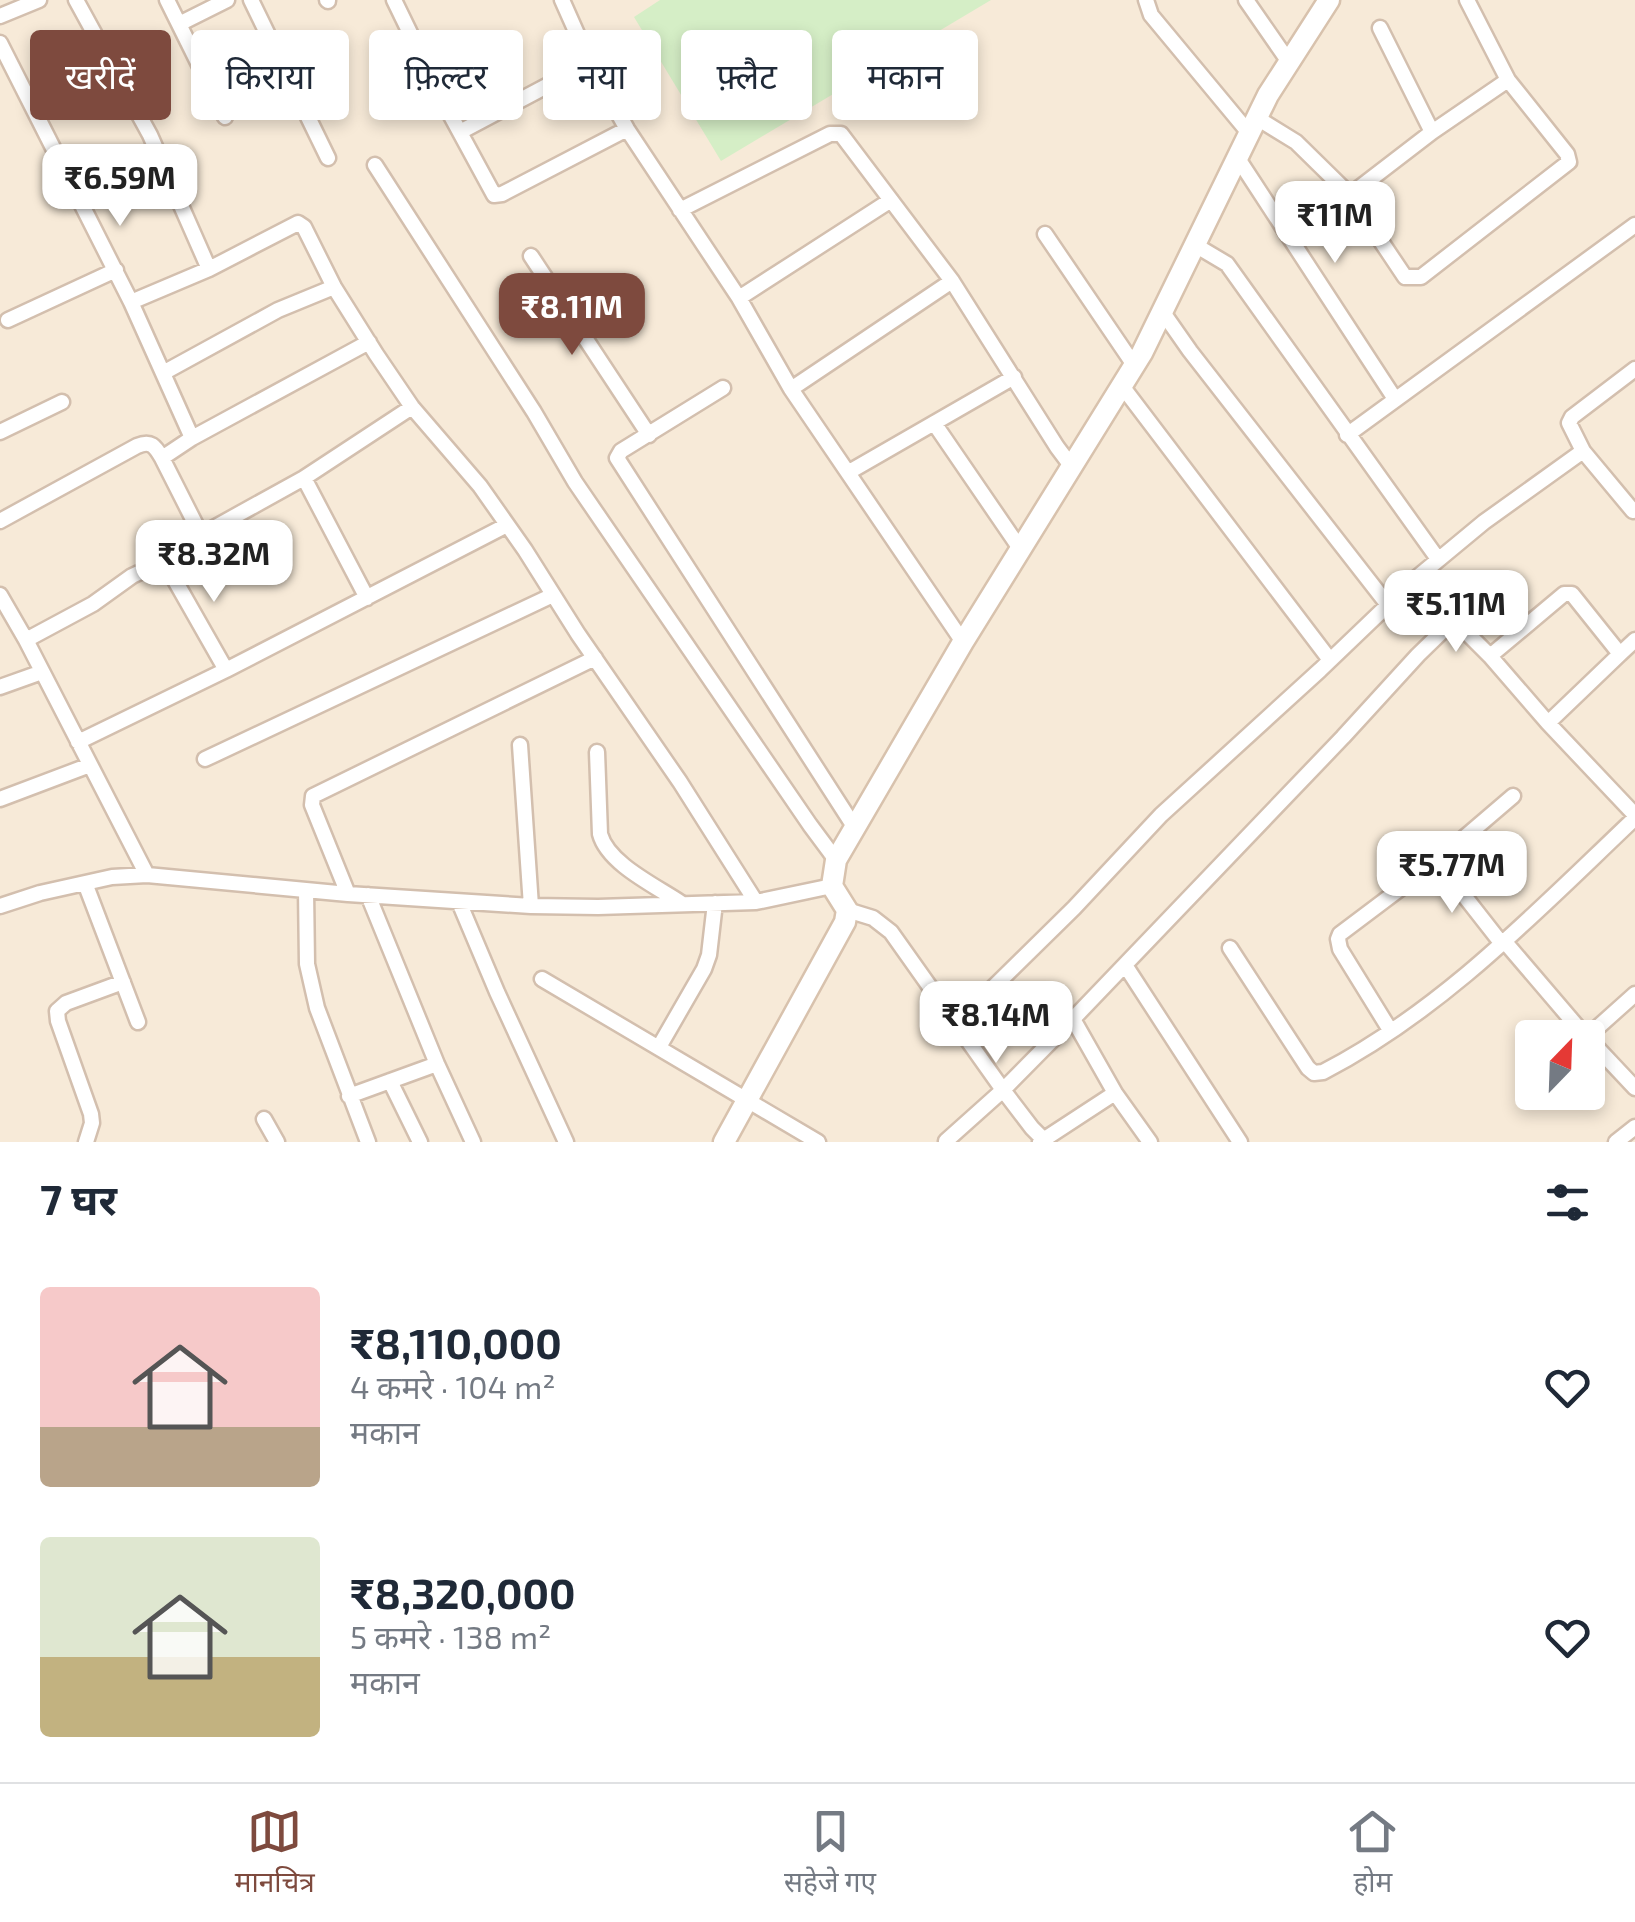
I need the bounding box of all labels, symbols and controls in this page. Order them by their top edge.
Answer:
chip: खरीदें [30,30,171,120]
chip: किराया [191,30,349,120]
chip: फ़िल्टर [369,30,523,120]
chip: नया [543,30,661,120]
chip: फ़्लैट [681,30,812,120]
chip: मकान [832,30,978,120]
pin: ₹6.59M [39,144,201,229]
text: ₹6.59M [64,157,176,195]
pin: ₹11M [1276,181,1394,266]
text: ₹11M [1297,194,1373,232]
pin: ₹8.11M [491,273,653,358]
text: ₹8.11M [521,286,623,324]
pin: ₹8.32M [133,520,295,605]
text: ₹8.32M [158,533,270,571]
pin: ₹5.11M [1375,570,1537,655]
text: ₹5.11M [1406,583,1506,621]
pin: ₹5.77M [1371,831,1533,916]
text: ₹5.77M [1399,844,1505,882]
pin: ₹8.14M [915,981,1077,1066]
text: ₹8.14M [942,994,1050,1032]
north arrow [1515,1020,1605,1110]
map controls [1515,1020,1605,1110]
text: 7 घर [40,1173,117,1223]
icon: filters [1540,1175,1595,1230]
text: ₹8,110,000 [350,1317,562,1367]
icon: home [120,1327,240,1447]
icon: heart [1540,1360,1595,1415]
text: 4 कमरे · 104 m² [350,1367,556,1405]
text: मकान [350,1412,420,1450]
text: ₹8,320,000 [350,1567,576,1617]
icon: home [120,1577,240,1697]
icon: heart [1540,1610,1595,1665]
text: 5 कमरे · 138 m² [350,1617,551,1655]
text: मकान [350,1662,420,1700]
tab: मानचित्र [235,1804,315,1903]
tab: सहेजे गए [784,1804,876,1903]
tab: होम [1345,1804,1400,1903]

